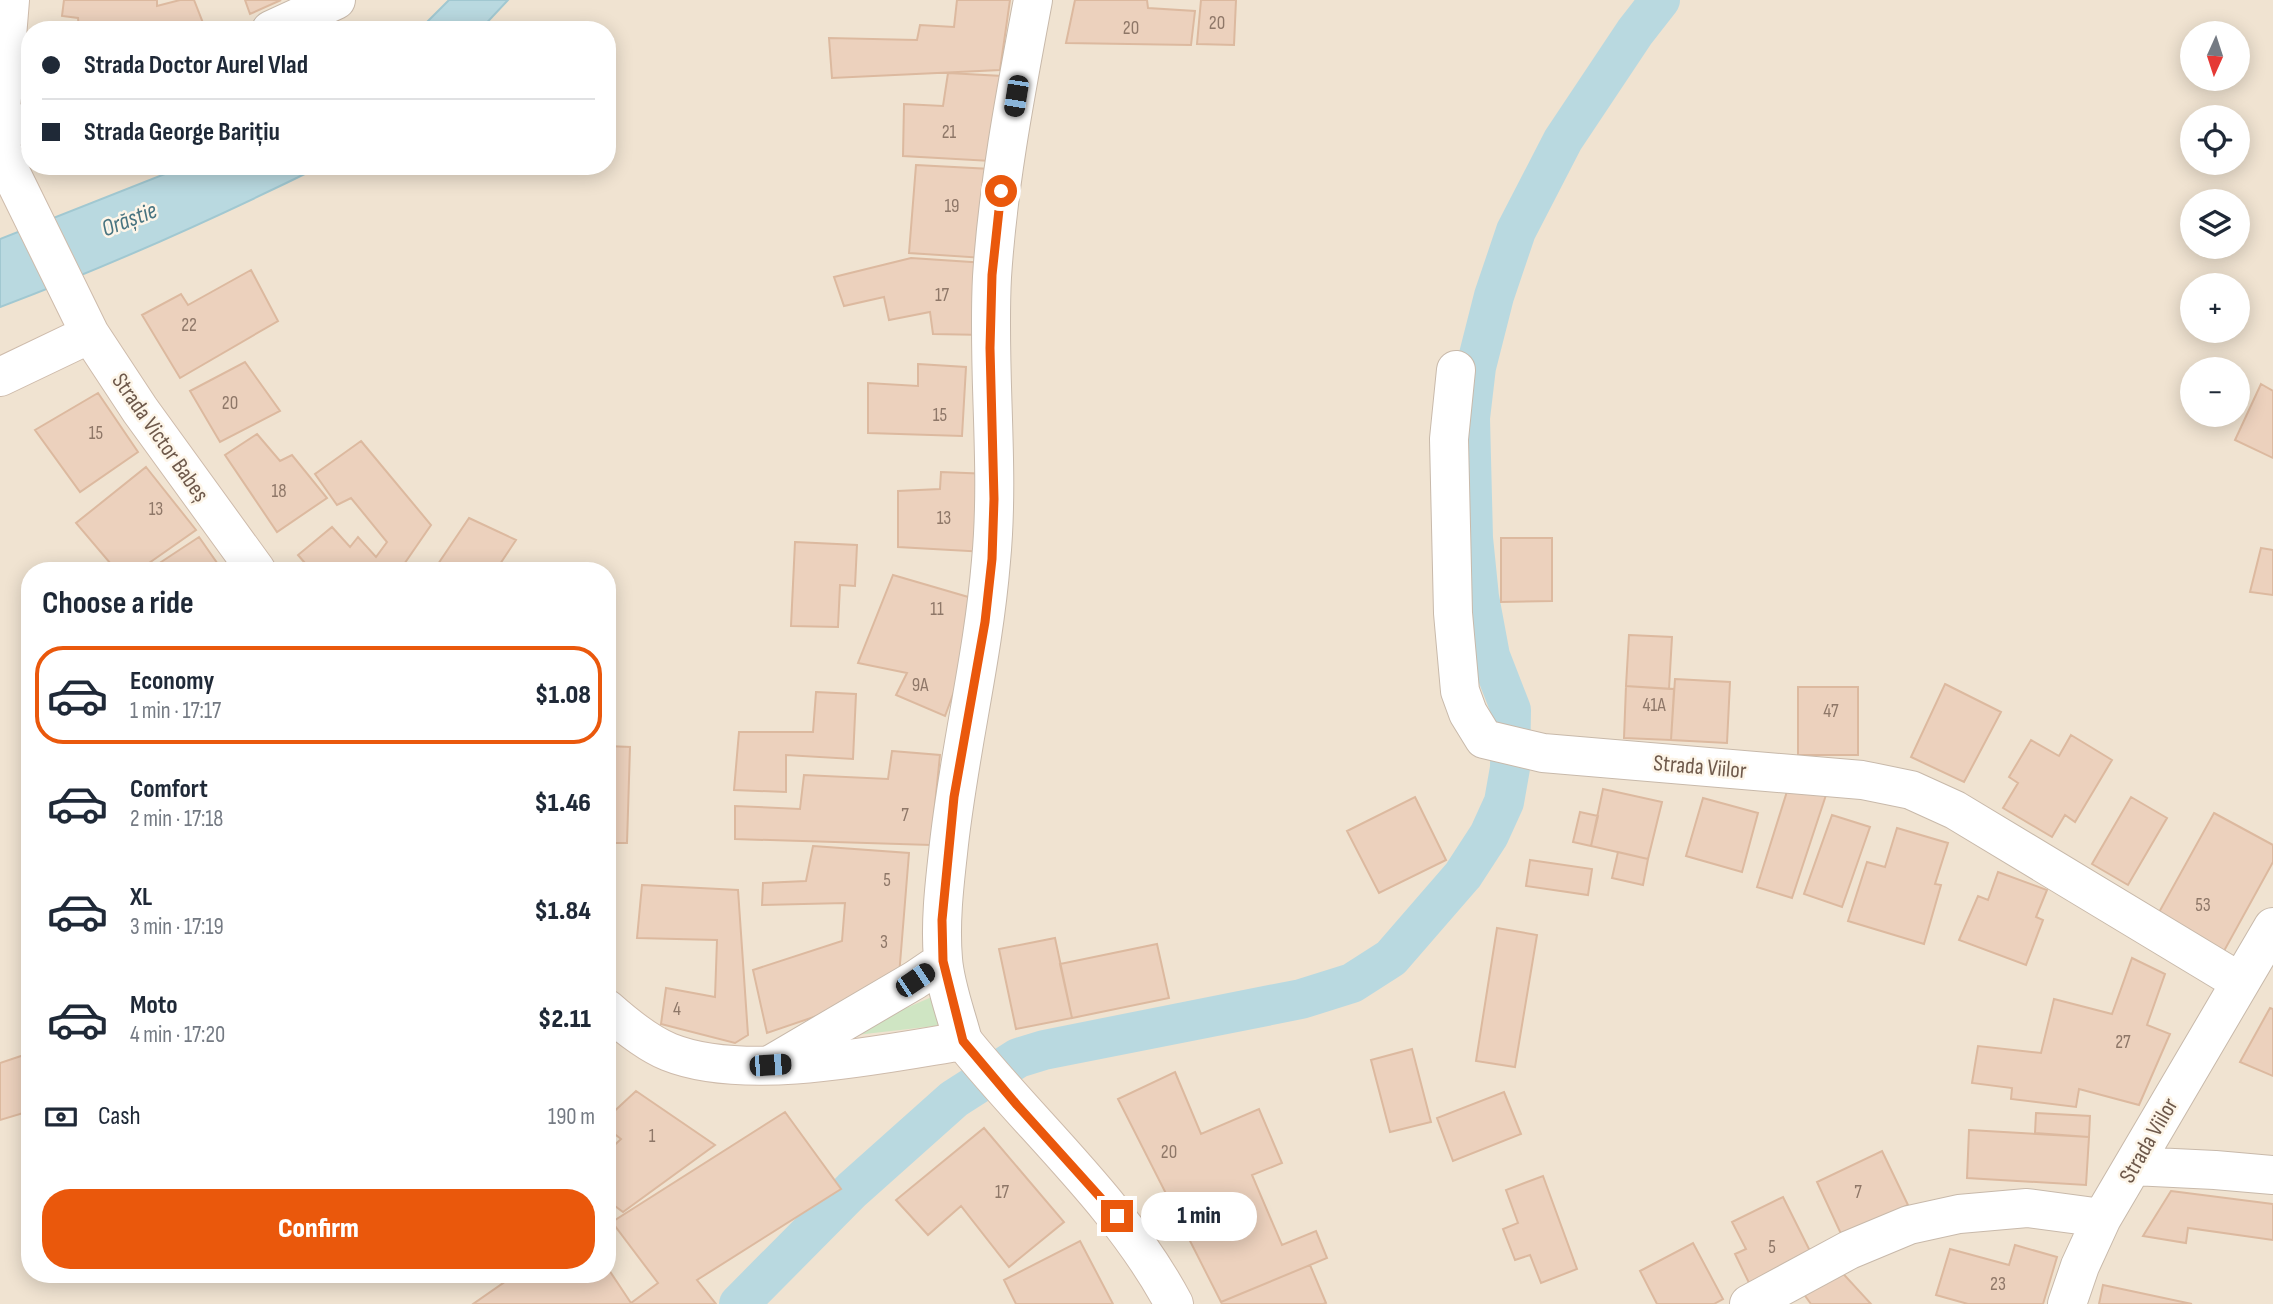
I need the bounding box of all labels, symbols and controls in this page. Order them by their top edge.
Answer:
house number: 20 [1209,12,1225,35]
house number: 20 [1123,17,1139,40]
north arrow [2180,21,2250,91]
map controls [2180,21,2250,427]
text: Strada Doctor Aurel Vlad [84,50,308,81]
car [1003,74,1030,118]
button: locate [2180,105,2250,175]
text: Strada George Barițiu [84,117,280,148]
house number: 21 [942,121,957,144]
route start [985,175,1017,207]
button: layers [2180,189,2250,259]
house number: 19 [944,195,960,218]
water label: Orăștie [97,196,161,243]
button: + [2180,273,2250,343]
house number: 17 [935,284,950,307]
house number: 22 [181,314,197,337]
button: − [2180,357,2250,427]
street label: Strada Victor Babeș [106,368,215,507]
house number: 20 [222,392,238,415]
house number: 15 [933,404,947,427]
house number: 15 [89,422,103,445]
house number: 18 [272,480,286,503]
house number: 13 [149,498,163,521]
house number: 13 [937,507,951,530]
text: Choose a ride [42,584,194,623]
house number: 11 [930,598,944,621]
icon: car [46,664,109,727]
text: Economy [130,666,214,697]
house number: 9A [912,674,929,697]
text: $1.08 [535,680,591,711]
house number: 41A [1642,694,1666,717]
text: 1 min · 17:17 [130,697,221,725]
house number: 47 [1823,700,1839,723]
street label: Strada Viilor [1652,749,1748,785]
icon: car [46,772,109,835]
text: Comfort [130,774,208,805]
text: $1.46 [534,788,591,819]
house number: 7 [901,804,909,827]
text: 2 min · 17:18 [130,805,223,833]
house number: 5 [883,869,891,892]
icon: car [46,880,109,943]
text: XL [130,882,152,913]
house number: 53 [2195,894,2211,917]
text: $1.84 [534,896,591,927]
text: 3 min · 17:19 [130,913,224,941]
house number: 3 [880,931,888,954]
car [892,960,939,1000]
icon: car [46,988,109,1051]
text: Moto [130,990,178,1021]
house number: 4 [673,998,681,1021]
text: $2.11 [538,1004,591,1035]
text: 4 min · 17:20 [130,1021,225,1049]
house number: 27 [2115,1031,2131,1054]
car [749,1053,792,1077]
street label: Strada Viilor [2113,1093,2185,1188]
icon: cash [42,1098,80,1136]
text: Cash [98,1101,141,1132]
text: 190 m [548,1103,595,1131]
house number: 1 [649,1125,656,1148]
house number: 20 [1161,1141,1177,1164]
house number: 17 [995,1181,1010,1204]
house number: 7 [1854,1181,1862,1204]
button: Confirm [42,1189,595,1269]
callout: 1 min [1142,1192,1257,1240]
route end [1101,1200,1133,1232]
text: 1 min [1177,1202,1221,1230]
house number: 5 [1768,1236,1776,1259]
house number: 23 [1990,1273,2006,1296]

